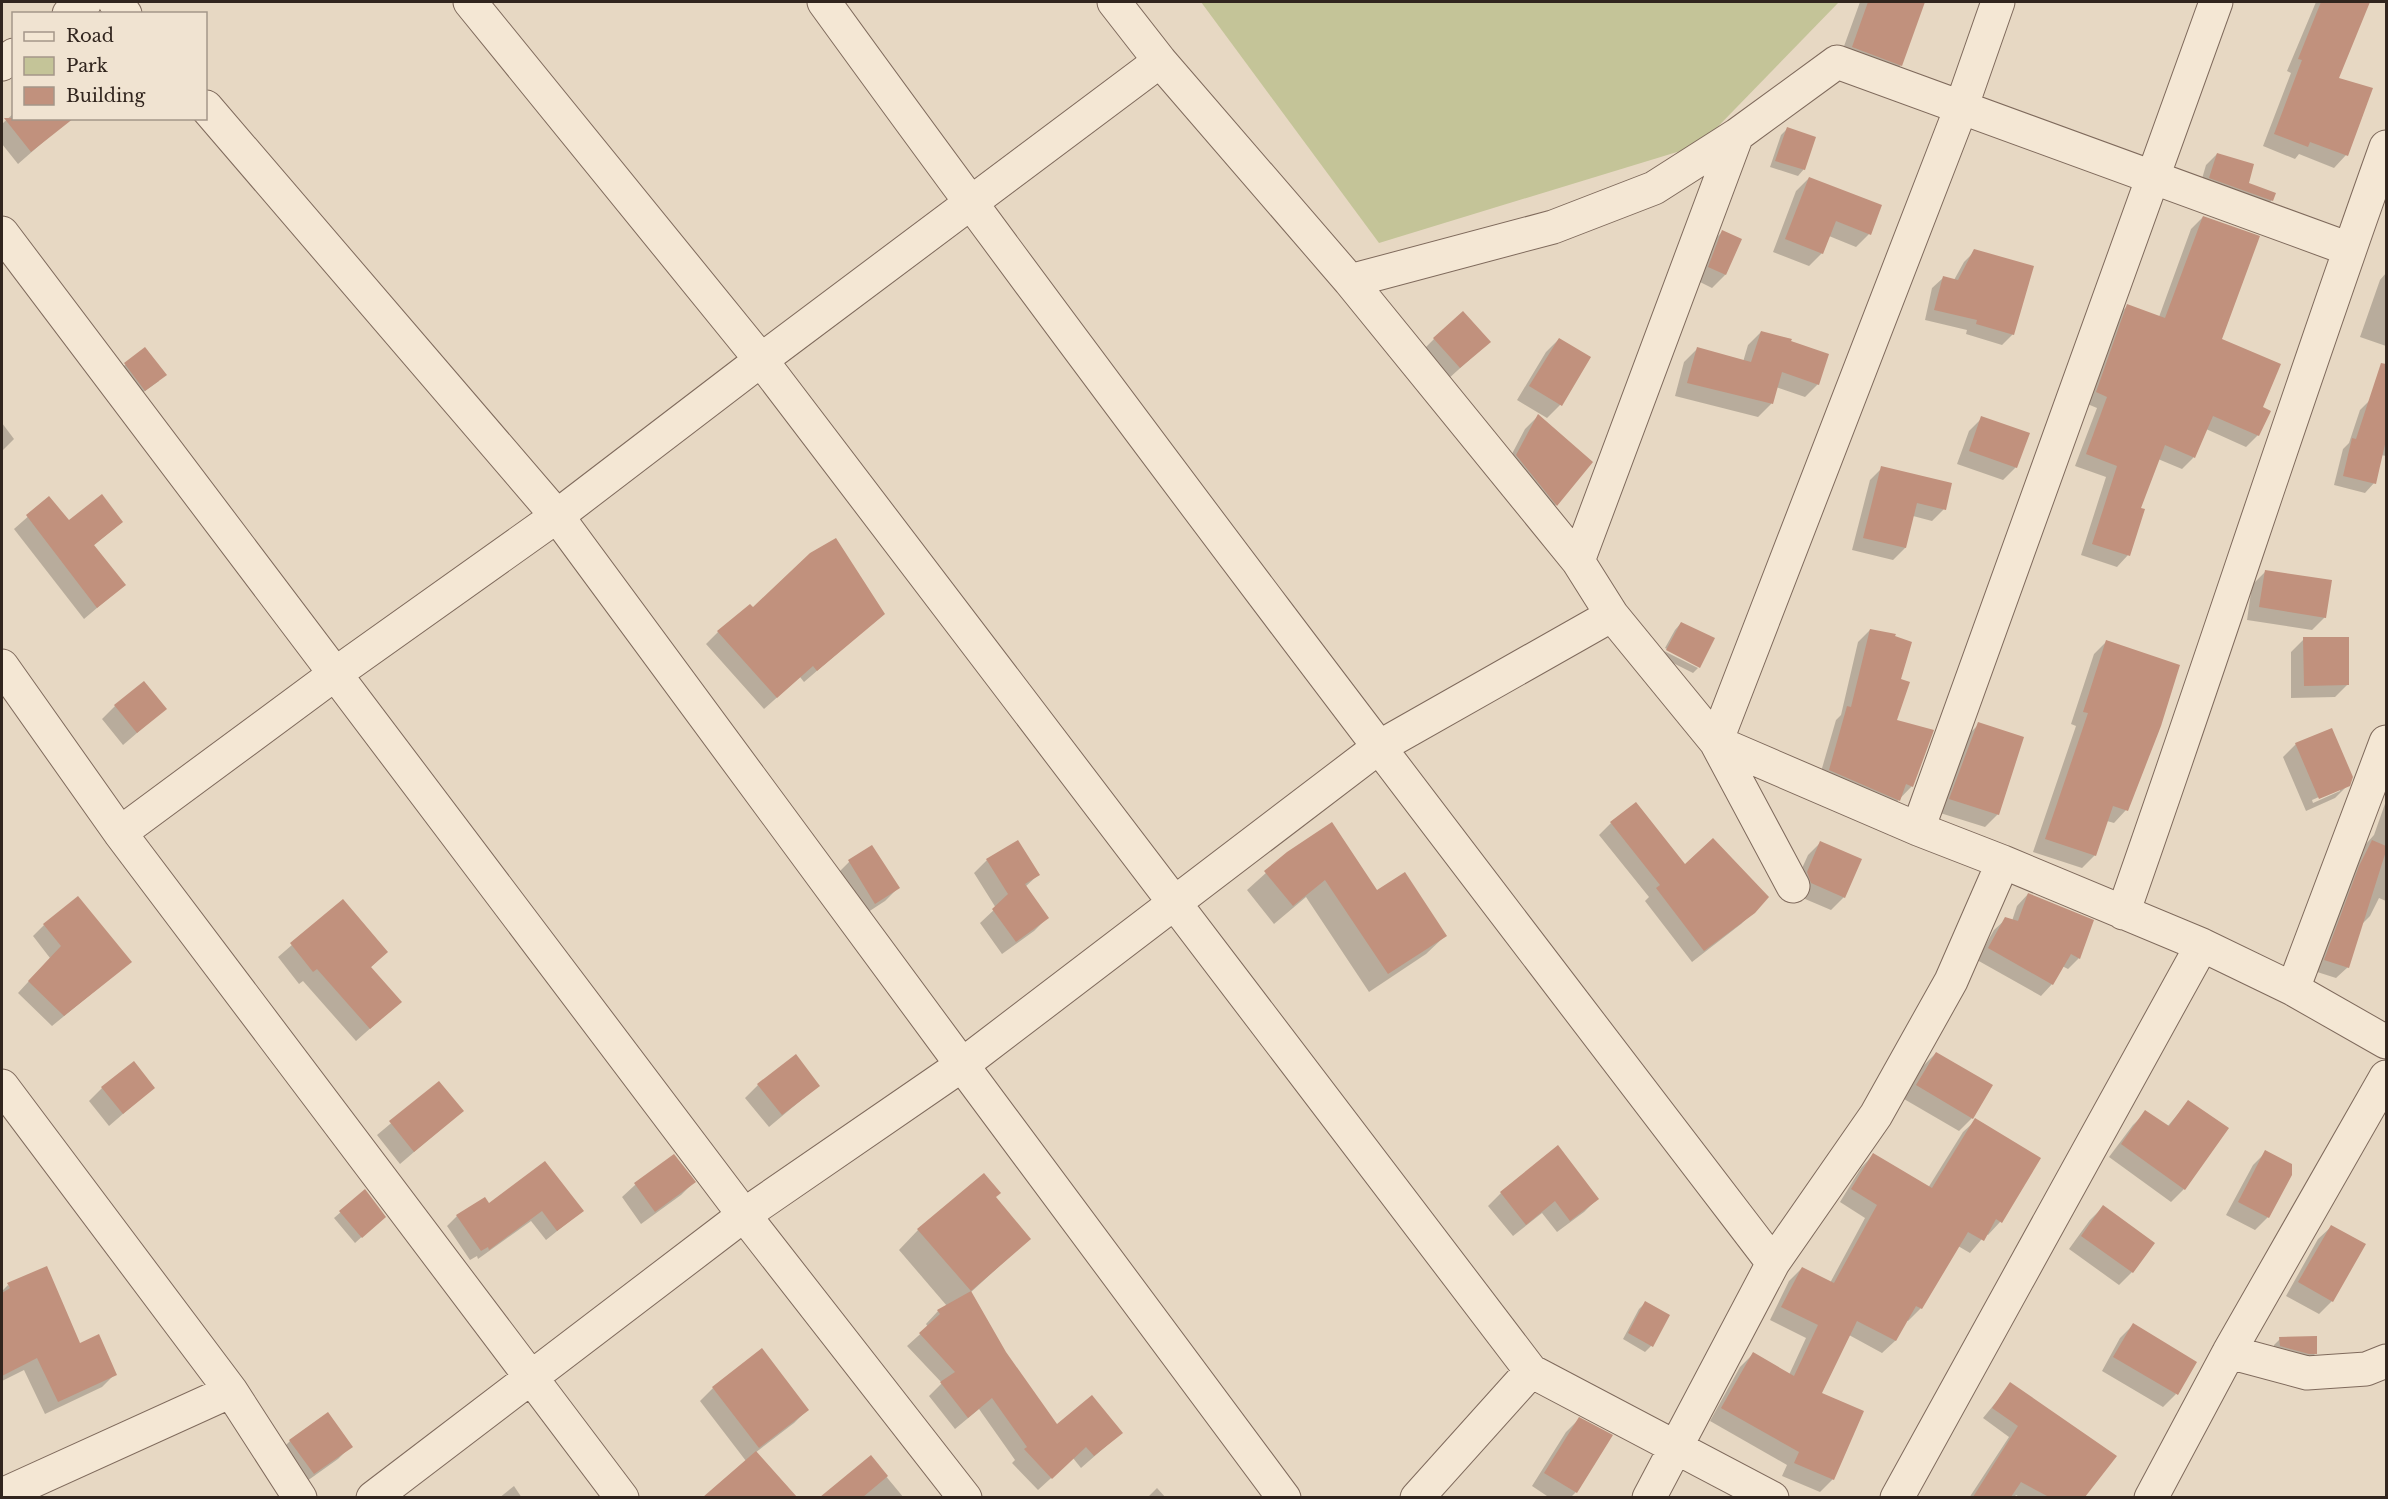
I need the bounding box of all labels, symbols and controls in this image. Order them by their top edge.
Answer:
legend [12,12,207,120]
text: Road [66,25,114,47]
text: Park [66,55,108,77]
text: Building [66,85,145,107]

